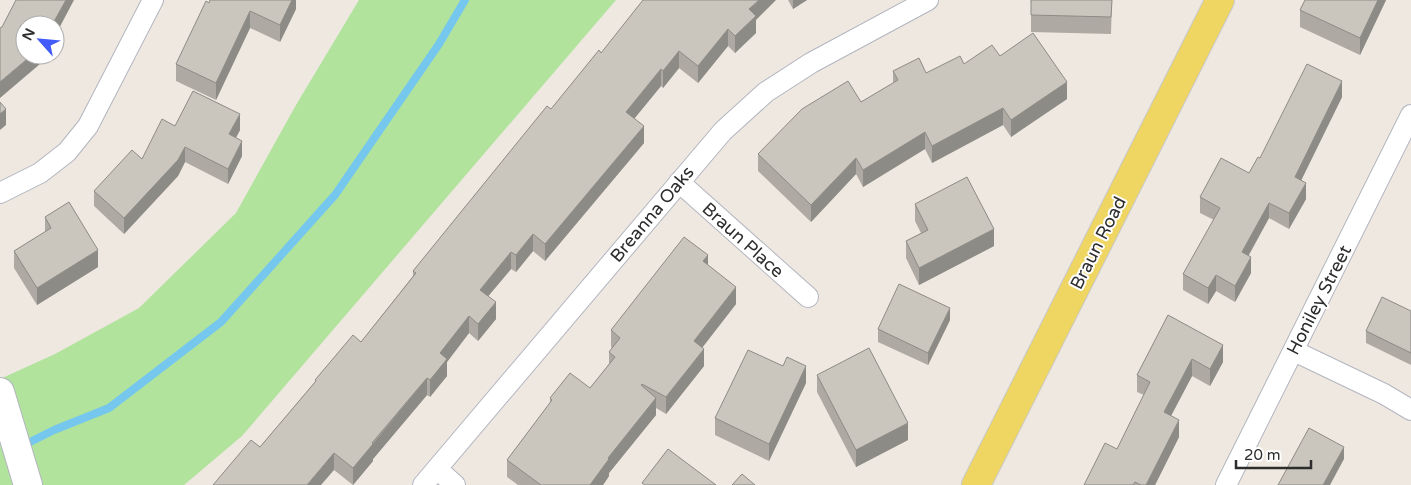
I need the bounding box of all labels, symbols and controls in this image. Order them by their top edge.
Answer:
north arrow [15,15,65,65]
text: N [19,25,39,43]
street label: Breanna Oaks [605,161,699,267]
street label: Braun Road [1065,193,1131,293]
street label: Braun Place [698,198,788,282]
street label: Honiley Street [1282,241,1356,359]
scale bar [1236,438,1311,470]
text: 20 m [1244,446,1281,464]

